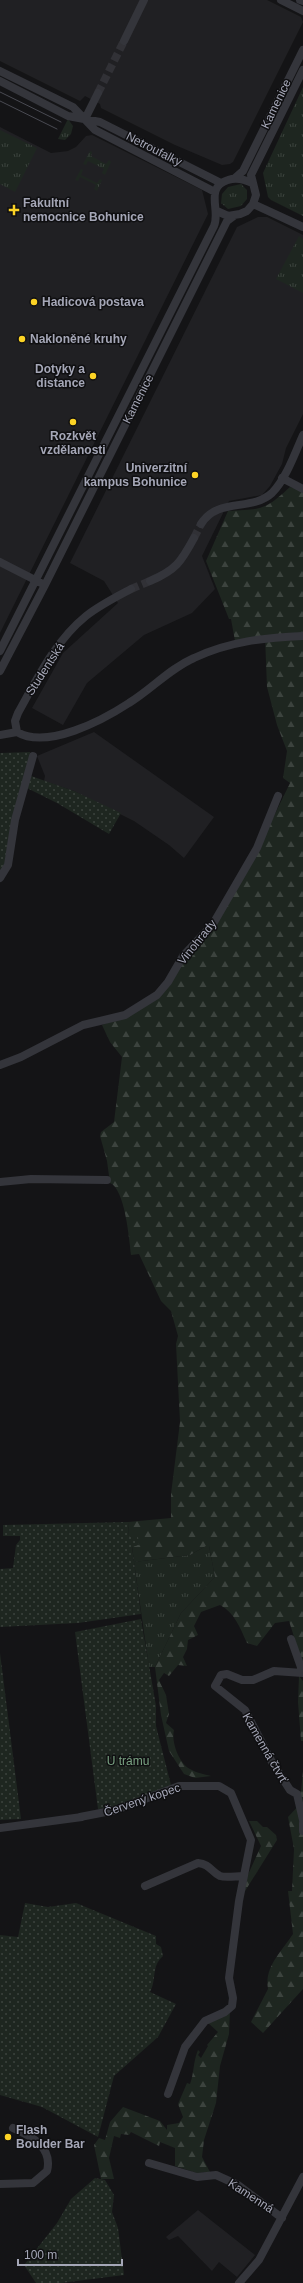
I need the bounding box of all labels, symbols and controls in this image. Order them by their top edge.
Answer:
street label: Kamenice [258,77,294,131]
street label: Netroufalky [124,129,184,169]
place label: Fakultní nemocnice Bohunice [23,196,144,224]
marker: Fakultní nemocnice Bohunice [8,204,20,216]
place label: Hadicová postava [42,295,144,309]
marker: Hadicová postava [29,297,39,307]
place label: Nakloněné kruhy [30,332,127,346]
marker: Nakloněné kruhy [17,334,27,344]
place label: Dotyky a distance [35,362,85,390]
marker: Dotyky a distance [88,371,98,381]
street label: Kamenice [120,372,156,426]
marker: Rozkvět vzdělanosti [68,417,78,427]
place label: Rozkvět vzdělanosti [40,429,106,457]
place label: Univerzitní kampus Bohunice [84,461,188,489]
marker: Univerzitní kampus Bohunice [190,470,200,480]
street label: Studentská [23,640,67,698]
street label: Vinohrady [175,917,219,967]
street label: Kamenná čtvrť [239,1710,291,1786]
park label: U trámu [107,1754,149,1768]
street label: Červený kopec [102,1779,182,1820]
place label: Flash Boulder Bar [16,2123,85,2151]
marker: Flash Boulder Bar [3,2132,13,2142]
street label: Kamenná [226,2176,277,2216]
scale bar [18,2241,122,2267]
text: 100 m [24,2248,57,2262]

